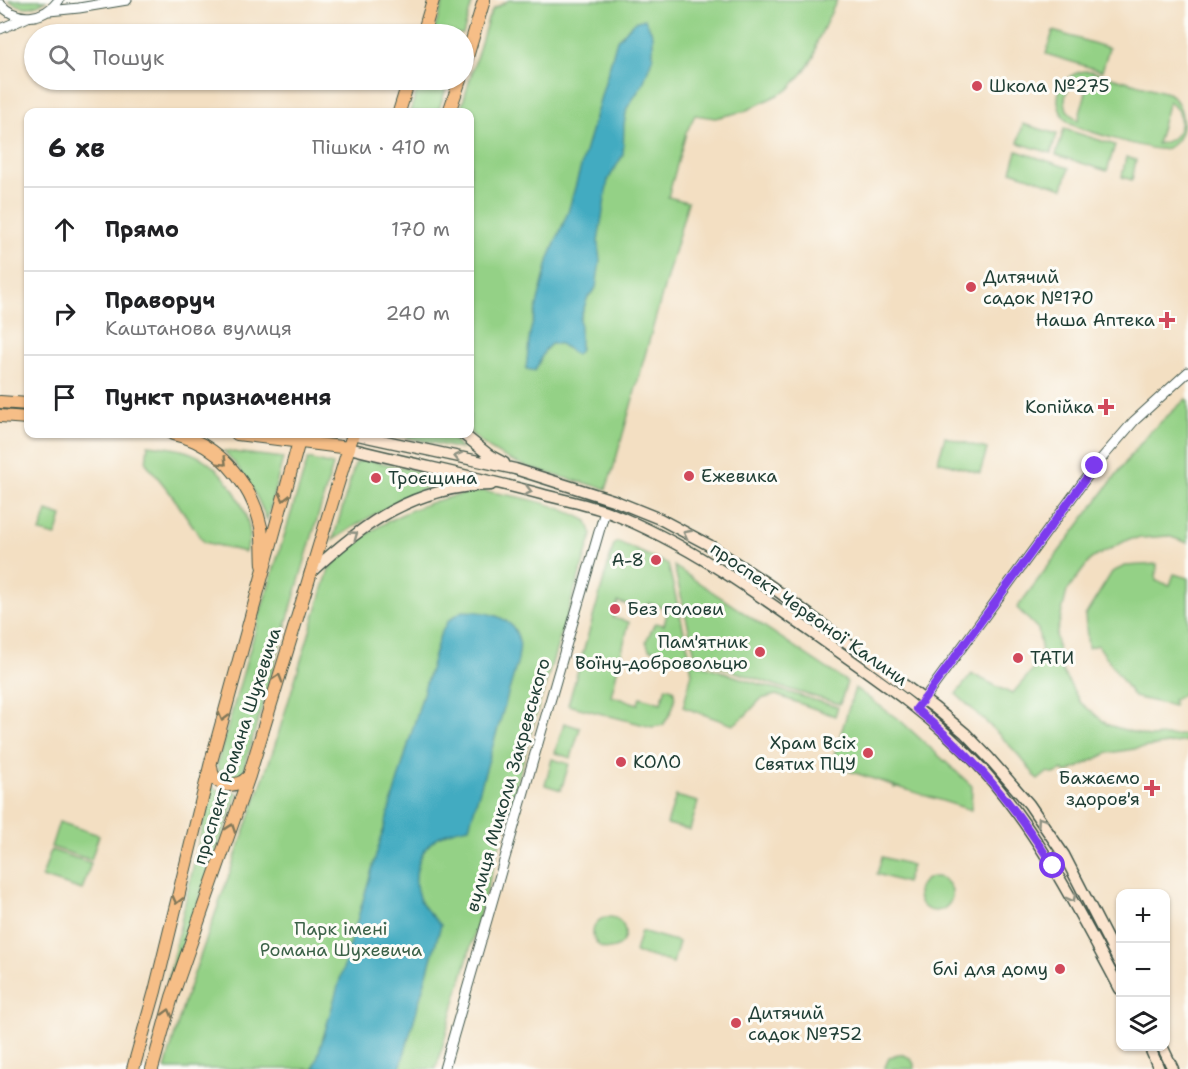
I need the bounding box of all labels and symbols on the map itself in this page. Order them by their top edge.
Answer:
place label: Школа №275 [989,74,1110,98]
marker: Школа №275 [970,79,984,93]
place label: Дитячий садок №170 [983,265,1094,310]
marker: Дитячий садок №170 [964,280,978,294]
place label: Наша Аптека [1036,308,1155,332]
marker: Наша Аптека [1160,313,1174,327]
place label: Копійка [1025,395,1094,419]
marker: Копійка [1099,400,1113,414]
one-way arrow [453,451,463,464]
route end [1081,452,1107,478]
one-way arrow [216,454,227,465]
place label: Ежевика [701,464,777,488]
place label: Троєщина [388,466,477,490]
marker: Ежевика [682,469,696,483]
marker: Троєщина [369,471,383,485]
one-way arrow [523,483,533,496]
one-way arrow [278,492,291,502]
one-way arrow [683,529,694,541]
one-way arrow [347,531,358,542]
street label: проспект Червоної Калини [705,537,913,692]
place label: А-8 [612,548,644,572]
marker: А-8 [649,553,663,567]
place label: Без голови [627,597,724,621]
marker: Без голови [608,602,622,616]
street label: проспект Романа Шухевича [187,624,287,868]
place label: Пам'ятник Воїну-добровольцю [575,630,748,675]
marker: Пам'ятник Воїну-добровольцю [753,645,767,659]
place label: ТАТИ [1030,646,1074,670]
marker: ТАТИ [1011,651,1025,665]
street label: вулиця Миколи Закревського [460,655,556,915]
one-way arrow [271,673,283,684]
one-way arrow [218,711,230,722]
place label: Храм Всіх Святих ПЦУ [754,731,856,776]
marker: Храм Всіх Святих ПЦУ [861,746,875,760]
place label: КОЛО [633,750,681,774]
marker: КОЛО [614,755,628,769]
place label: Бажаємо здоров'я [1059,766,1140,811]
marker: Бажаємо здоров'я [1145,781,1159,795]
one-way arrow [1037,817,1048,828]
one-way arrow [223,823,236,834]
route start [1039,852,1065,878]
one-way arrow [1065,892,1076,903]
one-way arrow [172,895,185,905]
park label: Парк імені Романа Шухевича [260,917,422,962]
place label: блі для дому [932,957,1048,981]
marker: блі для дому [1053,962,1067,976]
place label: Дитячий садок №752 [748,1001,862,1046]
one-way arrow [161,1008,173,1019]
marker: Дитячий садок №752 [729,1016,743,1030]

